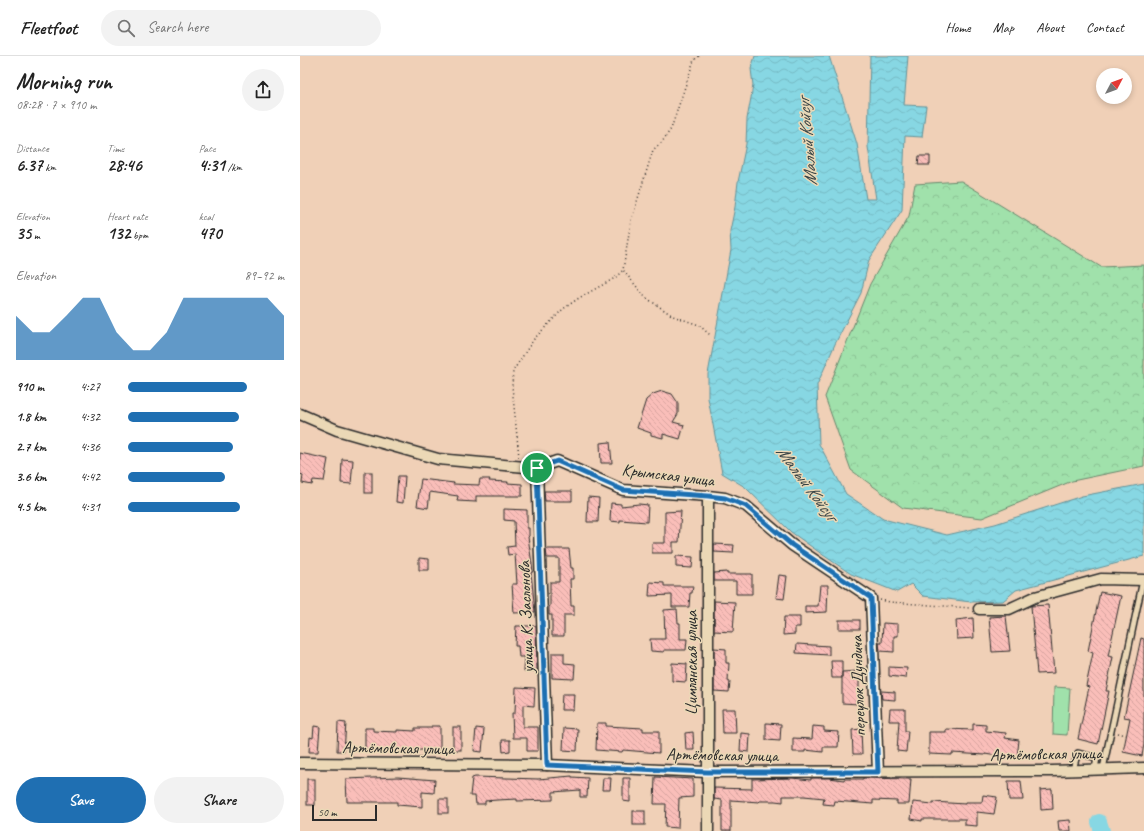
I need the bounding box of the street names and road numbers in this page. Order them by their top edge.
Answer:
street label: Крымская улица [621,459,716,491]
street label: улица К. Заслонова [513,559,538,674]
street label: Цимлянская улица [681,609,702,715]
street label: переулок Дундича [846,634,870,737]
street label: Артёмовская улица [342,737,456,760]
street label: Артёмовская улица [990,742,1104,765]
street label: Артёмовская улица [666,744,780,767]

